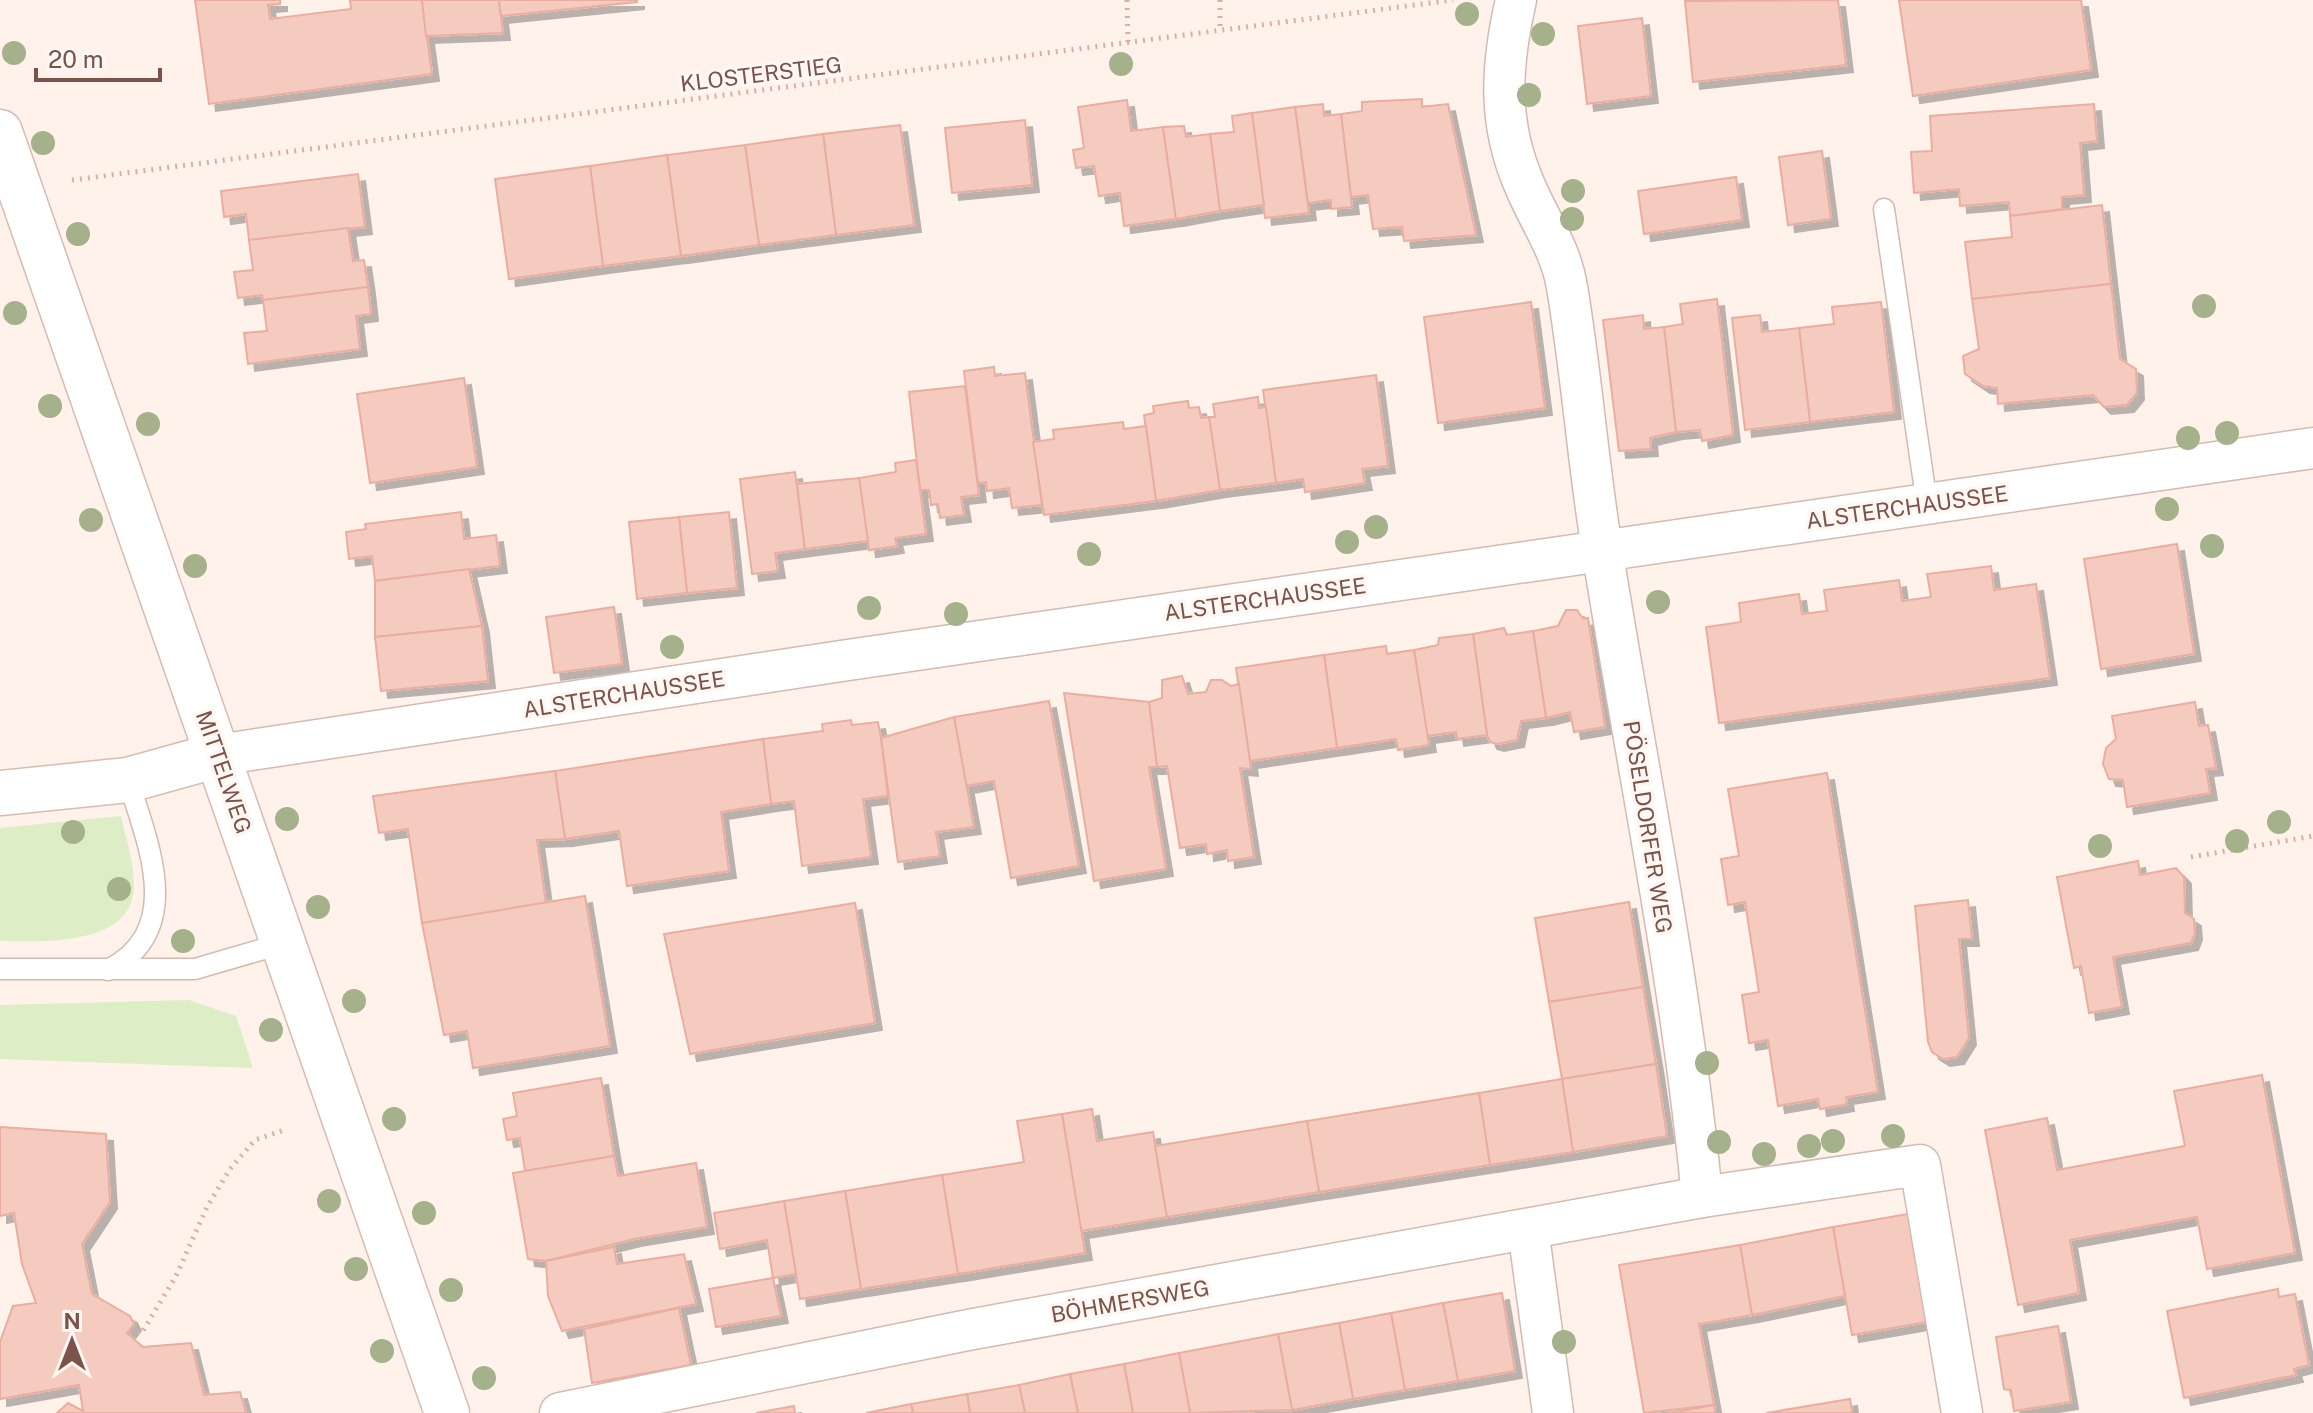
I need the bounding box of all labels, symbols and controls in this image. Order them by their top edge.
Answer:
scale bar [36,32,160,82]
text: 20 m [48,45,104,73]
street label: KLOSTERSTIEG [679,51,843,97]
street label: ALSTERCHAUSSEE [1804,480,2010,534]
street label: ALSTERCHAUSSEE [1162,572,1368,626]
street label: ALSTERCHAUSSEE [521,665,727,723]
street label: MITTELWEG [191,707,257,837]
street label: PÖSELDORFER WEG [1618,719,1679,935]
street label: BÖHMERSWEG [1049,1273,1211,1328]
north arrow [32,1301,112,1381]
text: N [63,1308,81,1334]

